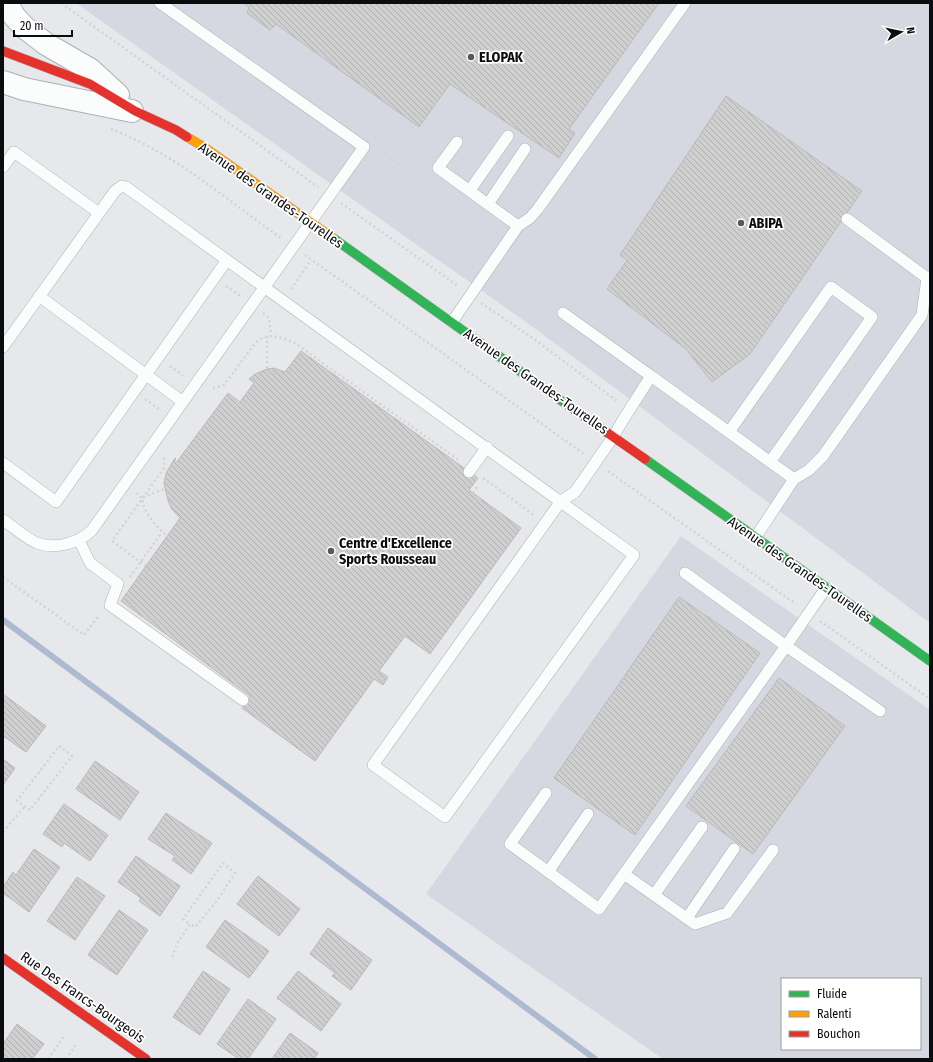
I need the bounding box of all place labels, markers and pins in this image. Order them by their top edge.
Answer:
place label: ELOPAK [479,49,524,66]
marker: ELOPAK [466,52,476,62]
place label: ABIPA [748,215,783,232]
marker: ABIPA [736,218,746,228]
place label: Centre d'Excellence Sports Rousseau [339,535,452,568]
marker: Centre d'Excellence Sports Rousseau [326,546,336,556]

